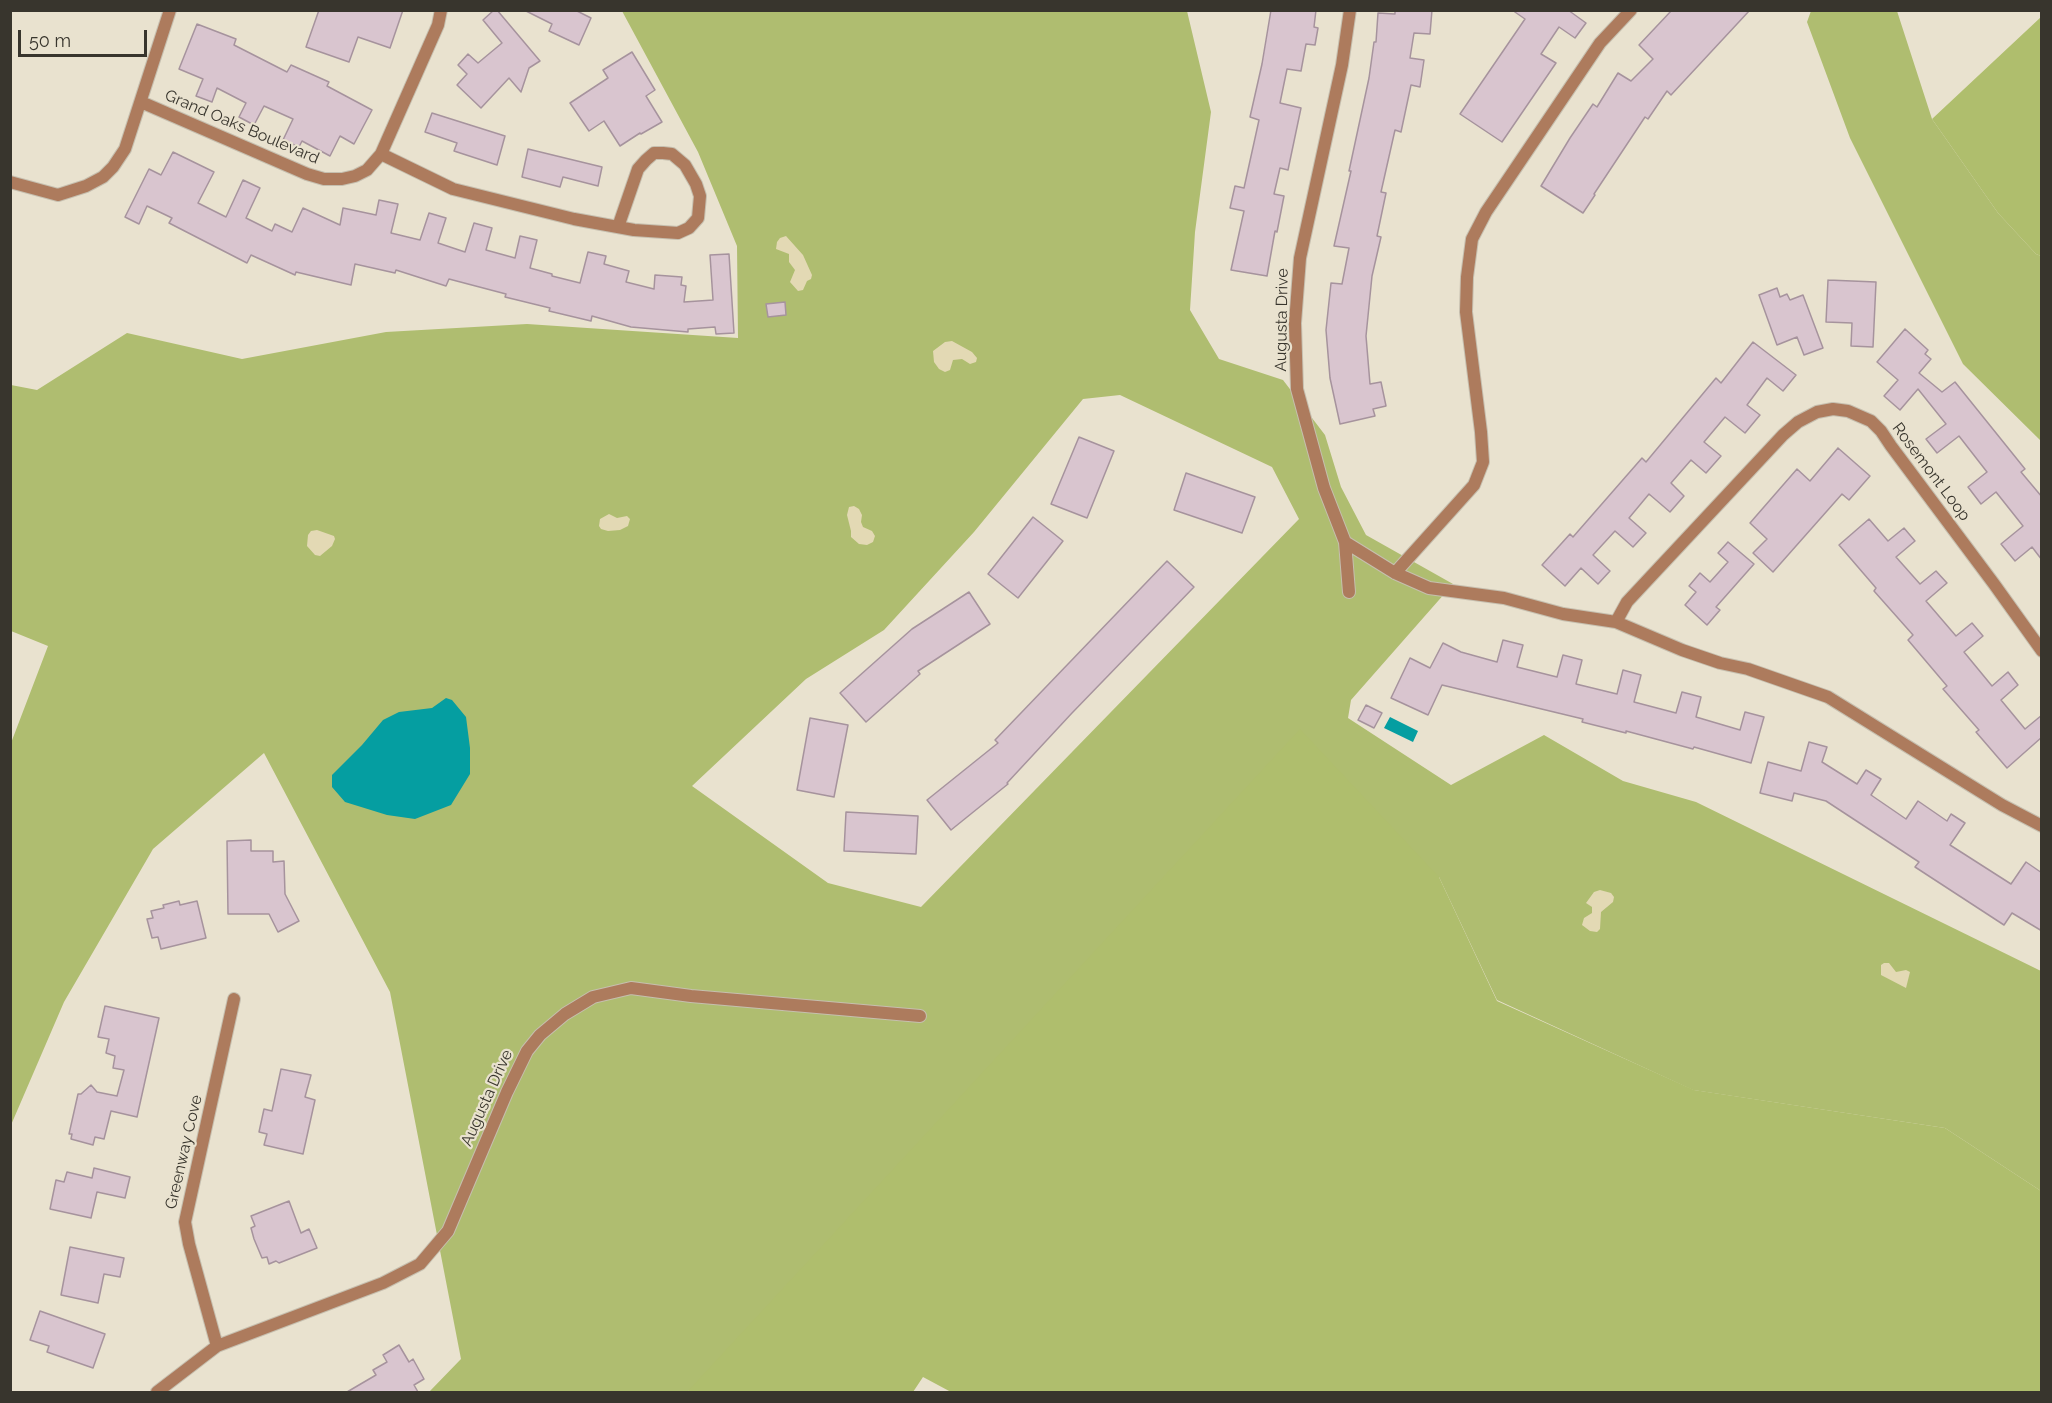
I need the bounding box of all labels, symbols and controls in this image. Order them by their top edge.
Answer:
scale bar [21,18,150,56]
text: 50 m [29,30,71,51]
street label: Grand Oaks Boulevard [162,86,322,168]
street label: Augusta Drive [1271,268,1293,372]
street label: Rosemont Loop [1888,419,1974,525]
street label: Augusta Drive [457,1047,517,1149]
street label: Greenway Cove [162,1093,206,1211]

